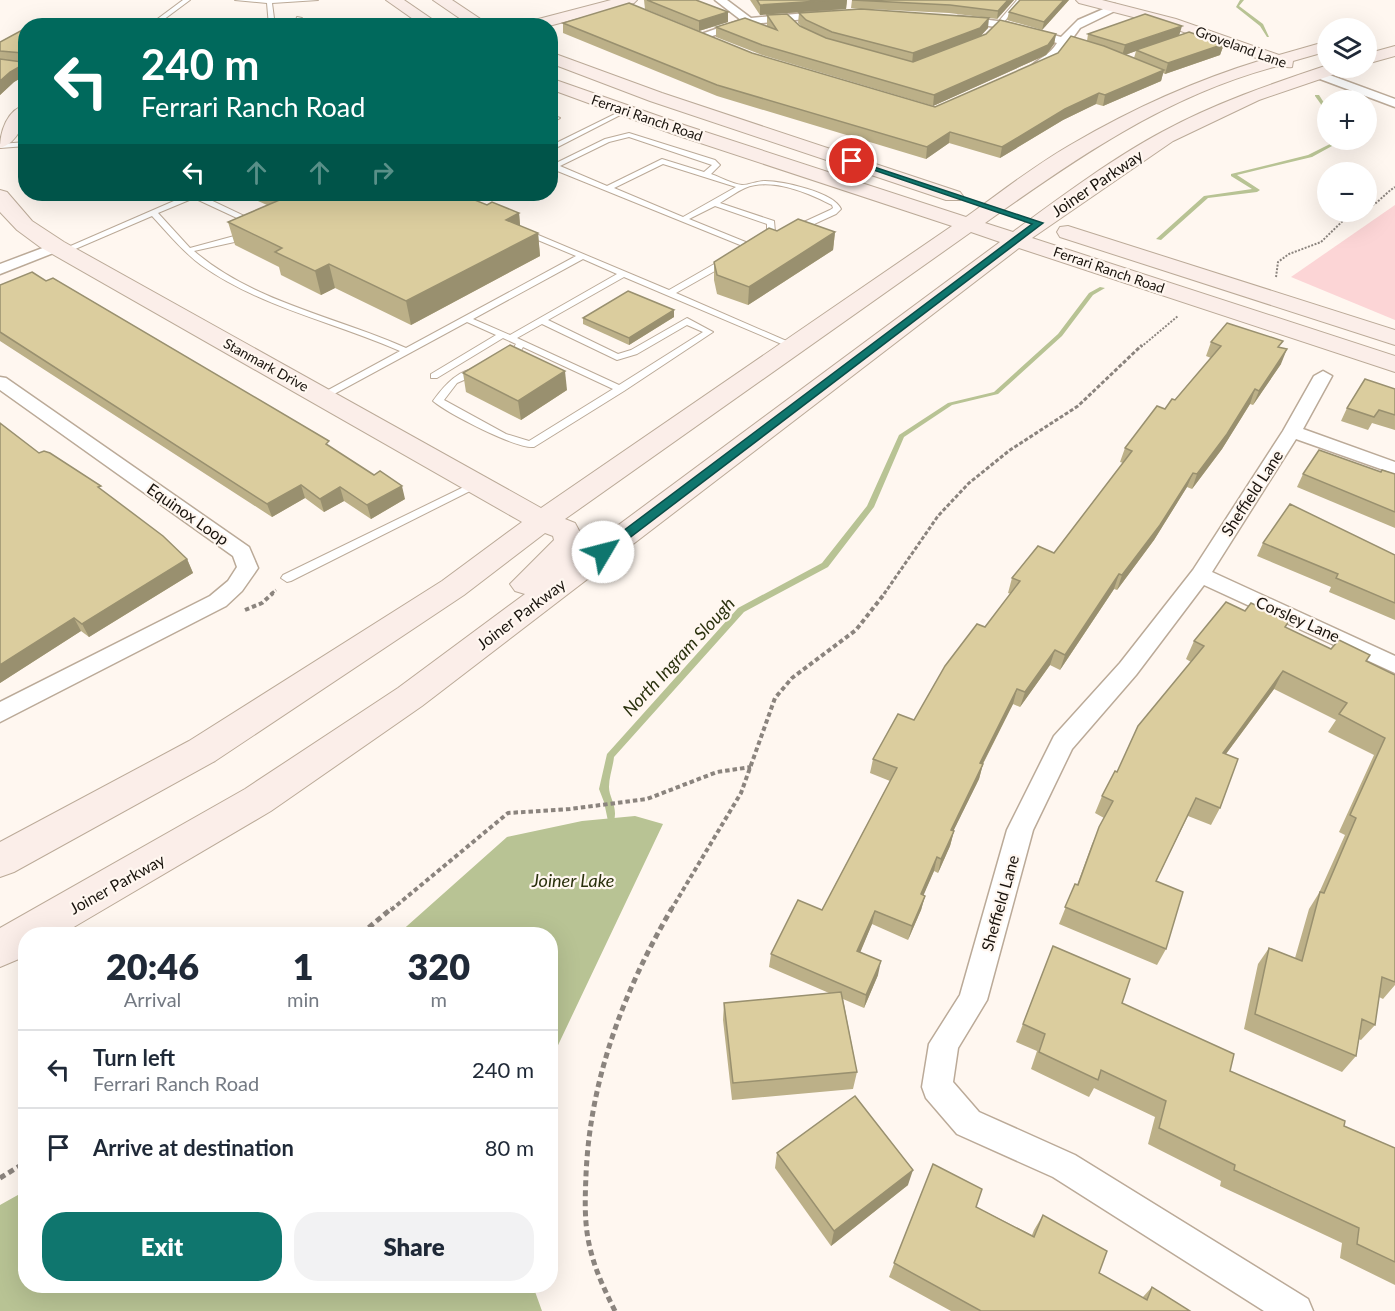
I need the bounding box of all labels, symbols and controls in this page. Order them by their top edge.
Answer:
map controls [1317,18,1377,222]
button: layers [1317,18,1377,78]
street label: Groveland Lane [1193,22,1289,71]
text: 240 m [141,39,259,89]
icon: left [42,42,120,120]
text: Ferrari Ranch Road [141,90,365,123]
button: + [1317,90,1377,150]
street label: Ferrari Ranch Road [589,91,705,145]
pin [826,135,877,186]
icon: arrive [835,144,868,177]
street label: Joiner Parkway [1047,145,1147,220]
icon: left [177,156,210,189]
icon: ahead [240,156,273,189]
icon: ahead [303,156,336,189]
icon: right [366,156,399,189]
button: − [1317,162,1377,222]
street label: Ferrari Ranch Road [1051,243,1167,297]
street label: Stanmark Drive [221,334,312,395]
street label: Sheffield Lane [1217,446,1286,539]
street label: Equinox Loop [144,479,233,549]
position arrow [571,520,635,584]
street label: Joiner Parkway [473,574,569,653]
water label: North Ingram Slough [618,592,739,720]
street label: Corsley Lane [1253,592,1343,645]
street label: Joiner Parkway [66,849,168,918]
street label: Sheffield Lane [977,853,1022,953]
water label: Joiner Lake [531,869,614,891]
text: 20:46 [106,944,199,988]
text: 1 [293,944,314,988]
text: 320 [407,944,470,988]
text: Arrival [124,987,181,1011]
text: min [287,987,319,1011]
text: m [430,987,447,1011]
text: Turn left [93,1044,175,1071]
icon: left [42,1053,75,1086]
text: 240 m [472,1056,534,1083]
text: Ferrari Ranch Road [93,1071,259,1095]
icon: arrive [42,1131,75,1164]
text: Arrive at destination [93,1134,294,1161]
text: 80 m [485,1134,534,1161]
button: Exit [42,1212,282,1281]
button: Share [294,1212,534,1281]

